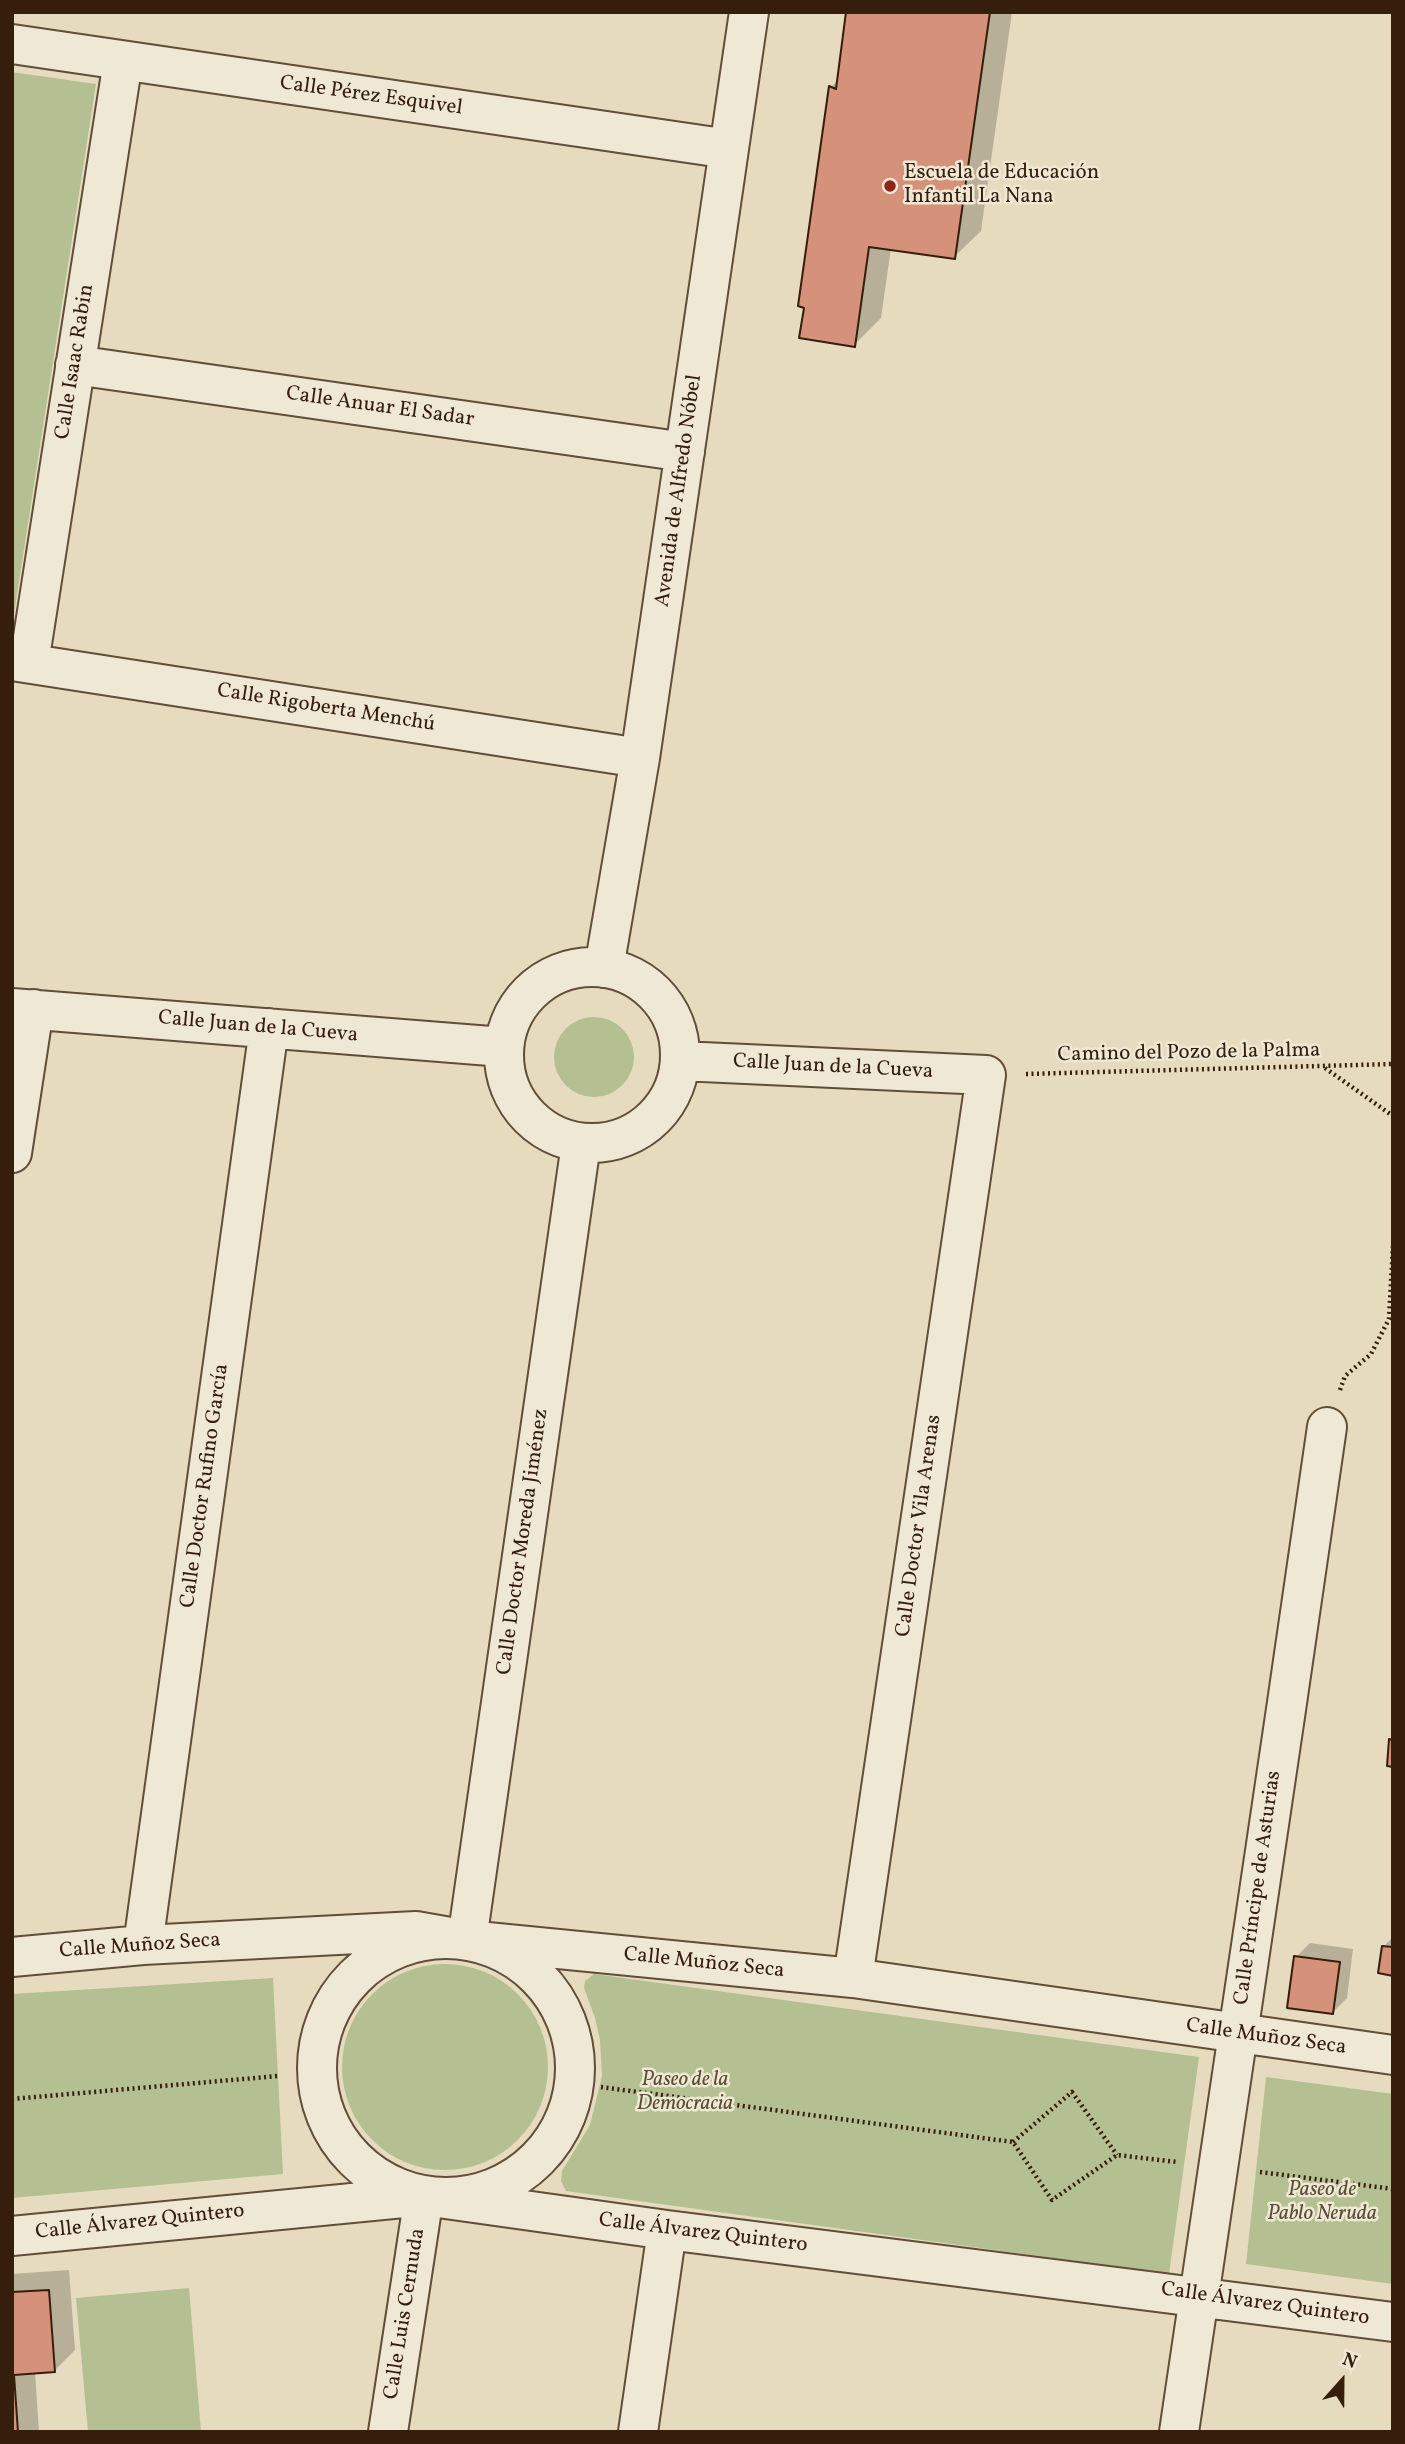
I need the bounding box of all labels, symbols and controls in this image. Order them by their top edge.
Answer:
street label: Calle Pérez Esquivel [278,72,464,122]
place label: Escuela de Educación Infantil La Nana [904,161,1099,211]
marker: Escuela de Educación Infantil La Nana [882,178,898,194]
street label: Calle Isaac Rabin [51,283,101,441]
street label: Avenida de Alfredo Nóbel [651,373,709,609]
street label: Calle Anuar El Sadar [284,382,476,434]
street label: Calle Rigoberta Menchú [215,679,437,739]
street label: Calle Juan de la Cueva [157,1007,359,1049]
street label: Camino del Pozo de la Palma [1057,1039,1321,1069]
street label: Calle Juan de la Cueva [732,1050,934,1086]
street label: Calle Doctor Rufino García [176,1362,236,1610]
street label: Calle Doctor Moreda Jiménez [493,1407,555,1677]
street label: Calle Doctor Vila Arenas [892,1413,948,1639]
street label: Calle Príncipe de Asturias [1230,1769,1288,2007]
street label: Calle Muñoz Seca [58,1929,222,1965]
street label: Calle Muñoz Seca [622,1943,786,1985]
street label: Calle Muñoz Seca [1184,2014,1348,2062]
park label: Paseo de la Democracia [637,2068,733,2118]
park label: Paseo de Pablo Neruda [1267,2178,1377,2228]
street label: Calle Álvarez Quintero [34,2199,246,2247]
street label: Calle Álvarez Quintero [597,2209,809,2259]
street label: Calle Luis Cernuda [380,2227,432,2401]
street label: Calle Álvarez Quintero [1159,2278,1371,2332]
north arrow [1307,2346,1377,2416]
text: N [1338,2347,1361,2376]

